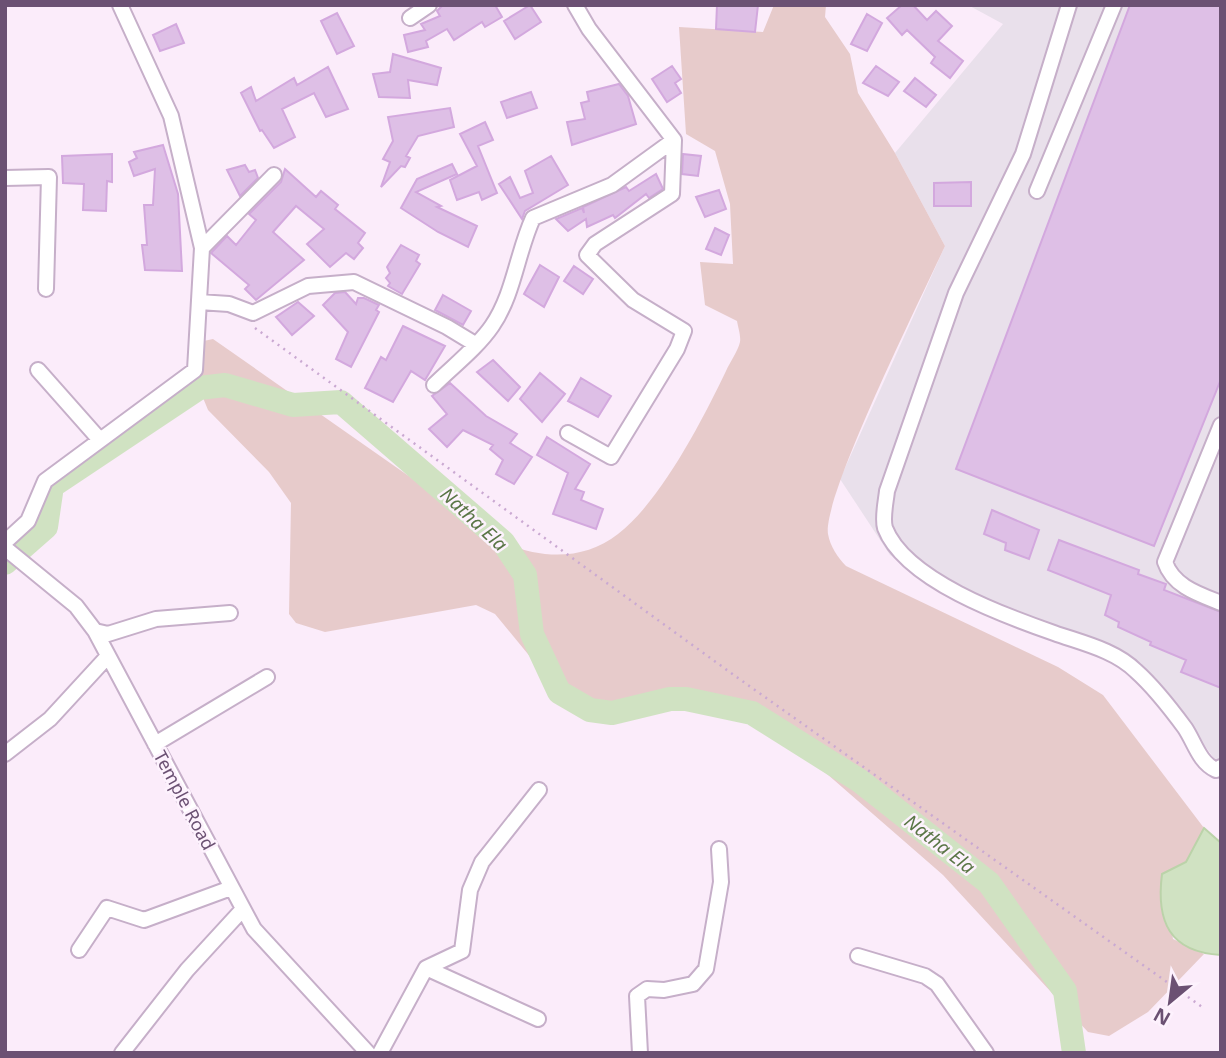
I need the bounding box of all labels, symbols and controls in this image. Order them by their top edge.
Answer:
water label: Natha Ela [435,481,513,557]
street label: Temple Road [149,746,221,854]
water label: Natha Ela [899,808,981,880]
north arrow [1135,967,1205,1037]
text: N [1149,1002,1175,1032]

